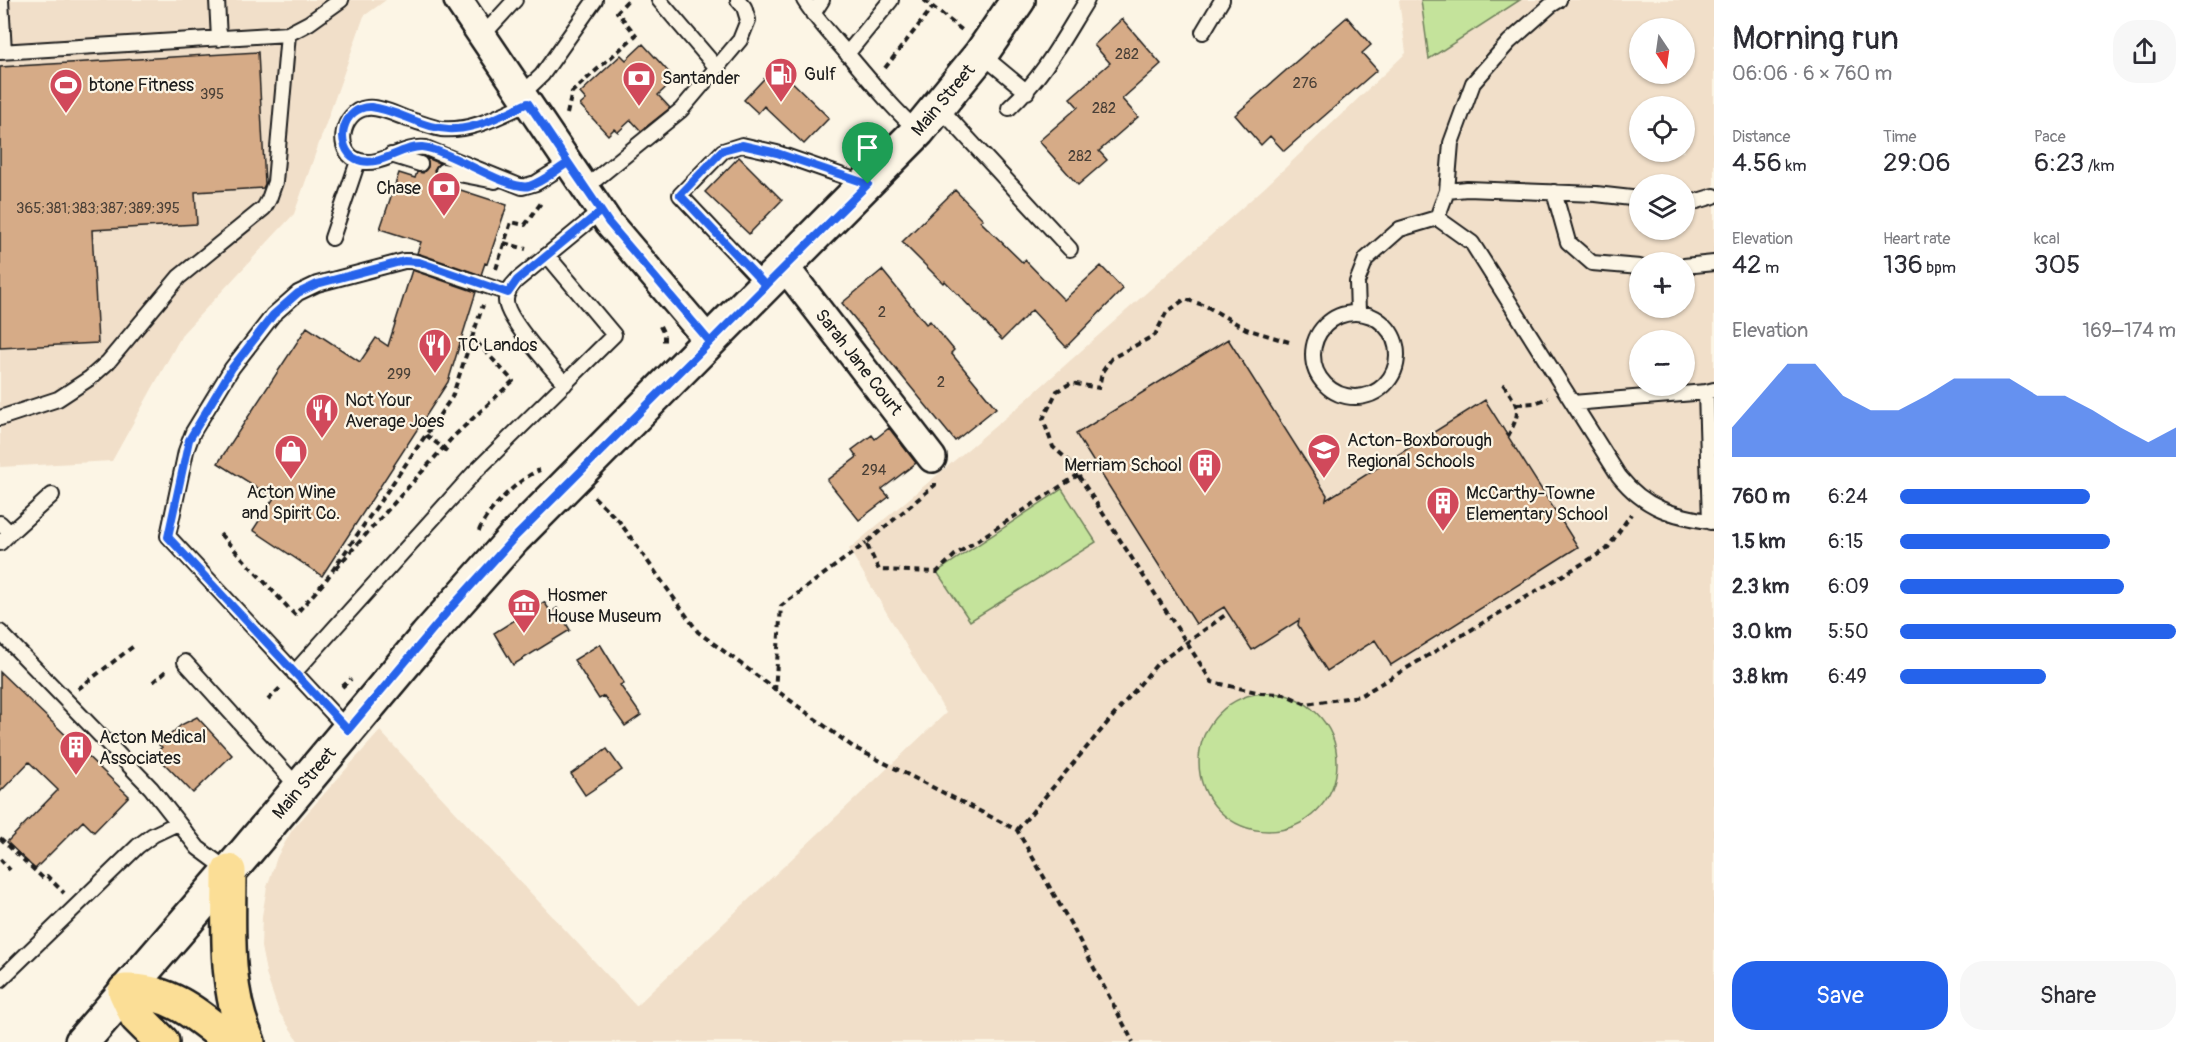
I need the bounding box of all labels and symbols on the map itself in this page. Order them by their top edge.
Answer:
north arrow [1629,18,1695,84]
house number: 282 [1115,45,1139,64]
fuel station icon: Gulf [763,56,799,103]
street label: Main Street [907,59,981,141]
bank icon: Santander [621,60,657,107]
place label: Gulf [804,63,837,86]
sports icon: btone Fitness [48,67,84,114]
place label: Santander [662,67,740,90]
place label: btone Fitness [89,74,194,97]
house number: 276 [1292,74,1318,93]
house number: 395 [200,85,224,104]
house number: 282 [1092,99,1116,118]
pin [842,122,893,184]
house number: 282 [1068,147,1092,166]
bank icon: Chase [426,170,462,217]
place label: Chase [376,177,421,200]
house number: 365;381;383;387;389;395 [16,199,180,218]
house number: 2 [878,303,886,322]
street label: Sarah Jane Court [810,304,908,421]
restaurant icon: TC Landos [417,327,453,374]
place label: TC Landos [458,334,537,357]
house number: 299 [387,365,411,384]
house number: 2 [937,373,945,392]
place label: Not Your Average Joes [345,389,444,433]
restaurant icon: Not Your Average Joes [304,392,340,439]
place label: Acton-Boxborough Regional Schools [1347,429,1492,473]
school or university icon: Acton-Boxborough Regional Schools [1306,432,1342,479]
shop icon: Acton Wine and Spirit Co. [273,433,309,480]
building icon: Merriam School [1187,447,1223,494]
place label: Merriam School [1064,454,1182,477]
house number: 294 [862,461,887,480]
place label: Acton Wine and Spirit Co. [242,481,340,525]
place label: McCarthy-Towne Elementary School [1466,482,1608,526]
building icon: McCarthy-Towne Elementary School [1425,485,1461,532]
place label: Hosmer House Museum [547,584,661,628]
museum icon: Hosmer House Museum [506,587,542,634]
place label: Acton Medical Associates [99,726,206,770]
building icon: Acton Medical Associates [58,729,94,776]
street label: Main Street [268,742,342,824]

